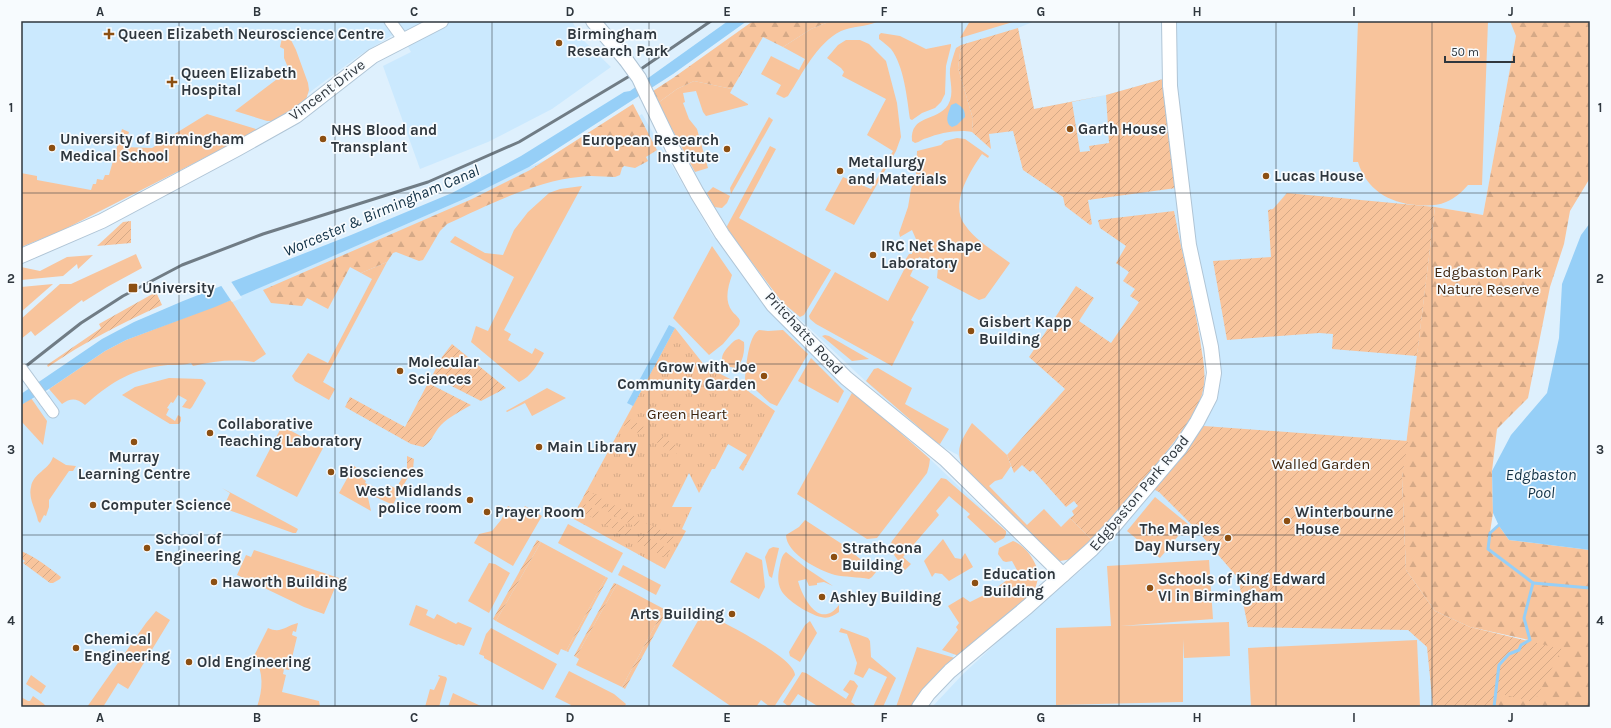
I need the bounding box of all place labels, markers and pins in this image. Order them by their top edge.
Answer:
place label: Queen Elizabeth Neuroscience Centre [118,25,384,43]
place label: Birmingham Research Park [567,25,669,60]
marker: Queen Elizabeth Neuroscience Centre [103,28,115,40]
marker: Birmingham Research Park [554,38,564,48]
place label: Queen Elizabeth Hospital [181,64,297,99]
marker: Queen Elizabeth Hospital [166,76,178,88]
place label: Garth House [1078,120,1166,138]
place label: NHS Blood and Transplant [331,121,437,156]
marker: Garth House [1065,124,1075,134]
place label: University of Birmingham Medical School [60,130,244,165]
place label: European Research Institute [582,131,719,166]
marker: NHS Blood and Transplant [318,134,328,144]
marker: University of Birmingham Medical School [47,143,57,153]
marker: European Research Institute [722,144,732,154]
place label: Metallurgy and Materials [848,153,947,188]
marker: Metallurgy and Materials [835,166,845,176]
place label: Lucas House [1274,167,1364,185]
marker: Lucas House [1261,171,1271,181]
place label: IRC Net Shape Laboratory [881,237,982,272]
marker: IRC Net Shape Laboratory [868,250,878,260]
place label: University [142,279,215,297]
marker: University [127,282,139,294]
place label: Gisbert Kapp Building [979,313,1072,348]
marker: Gisbert Kapp Building [966,326,976,336]
place label: Molecular Sciences [408,353,479,388]
place label: Grow with Joe Community Garden [617,358,756,393]
marker: Molecular Sciences [395,366,405,376]
marker: Grow with Joe Community Garden [759,371,769,381]
place label: Collaborative Teaching Laboratory [218,415,362,450]
marker: Collaborative Teaching Laboratory [205,428,215,438]
marker: Murray Learning Centre [129,437,139,447]
place label: Main Library [547,438,637,456]
marker: Main Library [534,442,544,452]
place label: Murray Learning Centre [78,448,190,483]
place label: Biosciences [339,463,424,481]
marker: Biosciences [326,467,336,477]
place label: West Midlands police room [356,482,462,517]
marker: West Midlands police room [465,495,475,505]
place label: Computer Science [101,496,231,514]
marker: Computer Science [88,500,98,510]
place label: Prayer Room [495,503,584,521]
place label: Winterbourne House [1295,503,1394,538]
marker: Prayer Room [482,507,492,517]
marker: Winterbourne House [1282,516,1292,526]
place label: The Maples Day Nursery [1134,520,1220,555]
place label: School of Engineering [155,530,241,565]
marker: The Maples Day Nursery [1223,533,1233,543]
place label: Strathcona Building [842,539,922,574]
marker: School of Engineering [142,543,152,553]
marker: Strathcona Building [829,552,839,562]
place label: Education Building [983,565,1056,600]
place label: Schools of King Edward VI in Birmingham [1158,570,1326,605]
place label: Haworth Building [222,573,347,591]
marker: Haworth Building [209,577,219,587]
marker: Education Building [970,578,980,588]
marker: Schools of King Edward VI in Birmingham [1145,583,1155,593]
place label: Ashley Building [830,588,942,606]
marker: Ashley Building [817,592,827,602]
place label: Arts Building [630,605,724,623]
marker: Arts Building [727,609,737,619]
place label: Chemical Engineering [84,630,170,665]
marker: Chemical Engineering [71,643,81,653]
place label: Old Engineering [197,653,311,671]
marker: Old Engineering [184,657,194,667]

